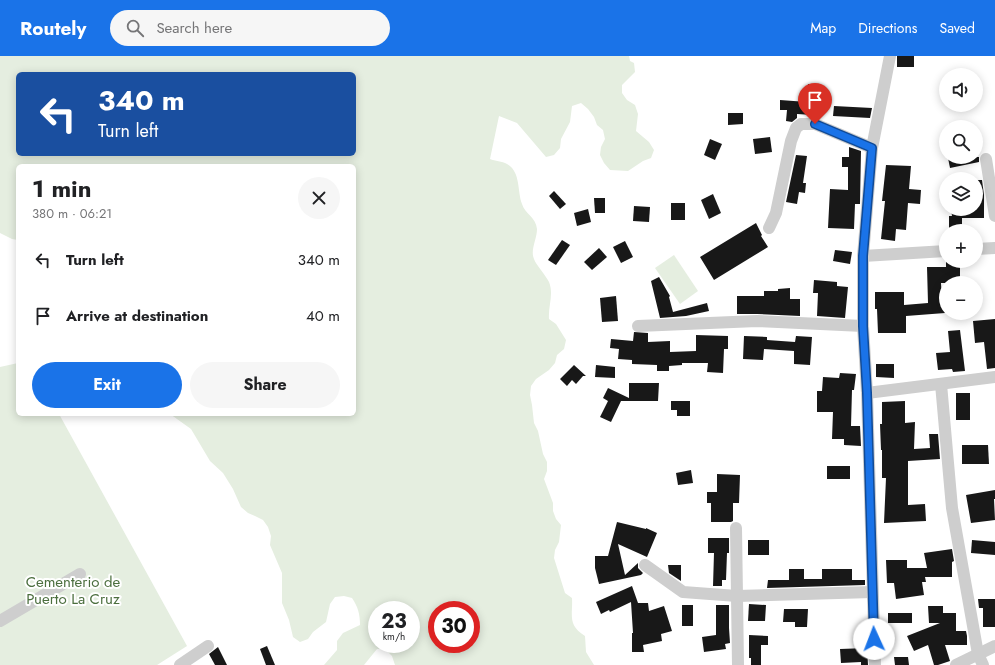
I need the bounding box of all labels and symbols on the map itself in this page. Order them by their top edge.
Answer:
pin [798,83,832,124]
park label: Cementerio de Puerto La Cruz [26,571,121,610]
speed limit sign: 30 [428,601,480,653]
position arrow [853,618,895,660]

